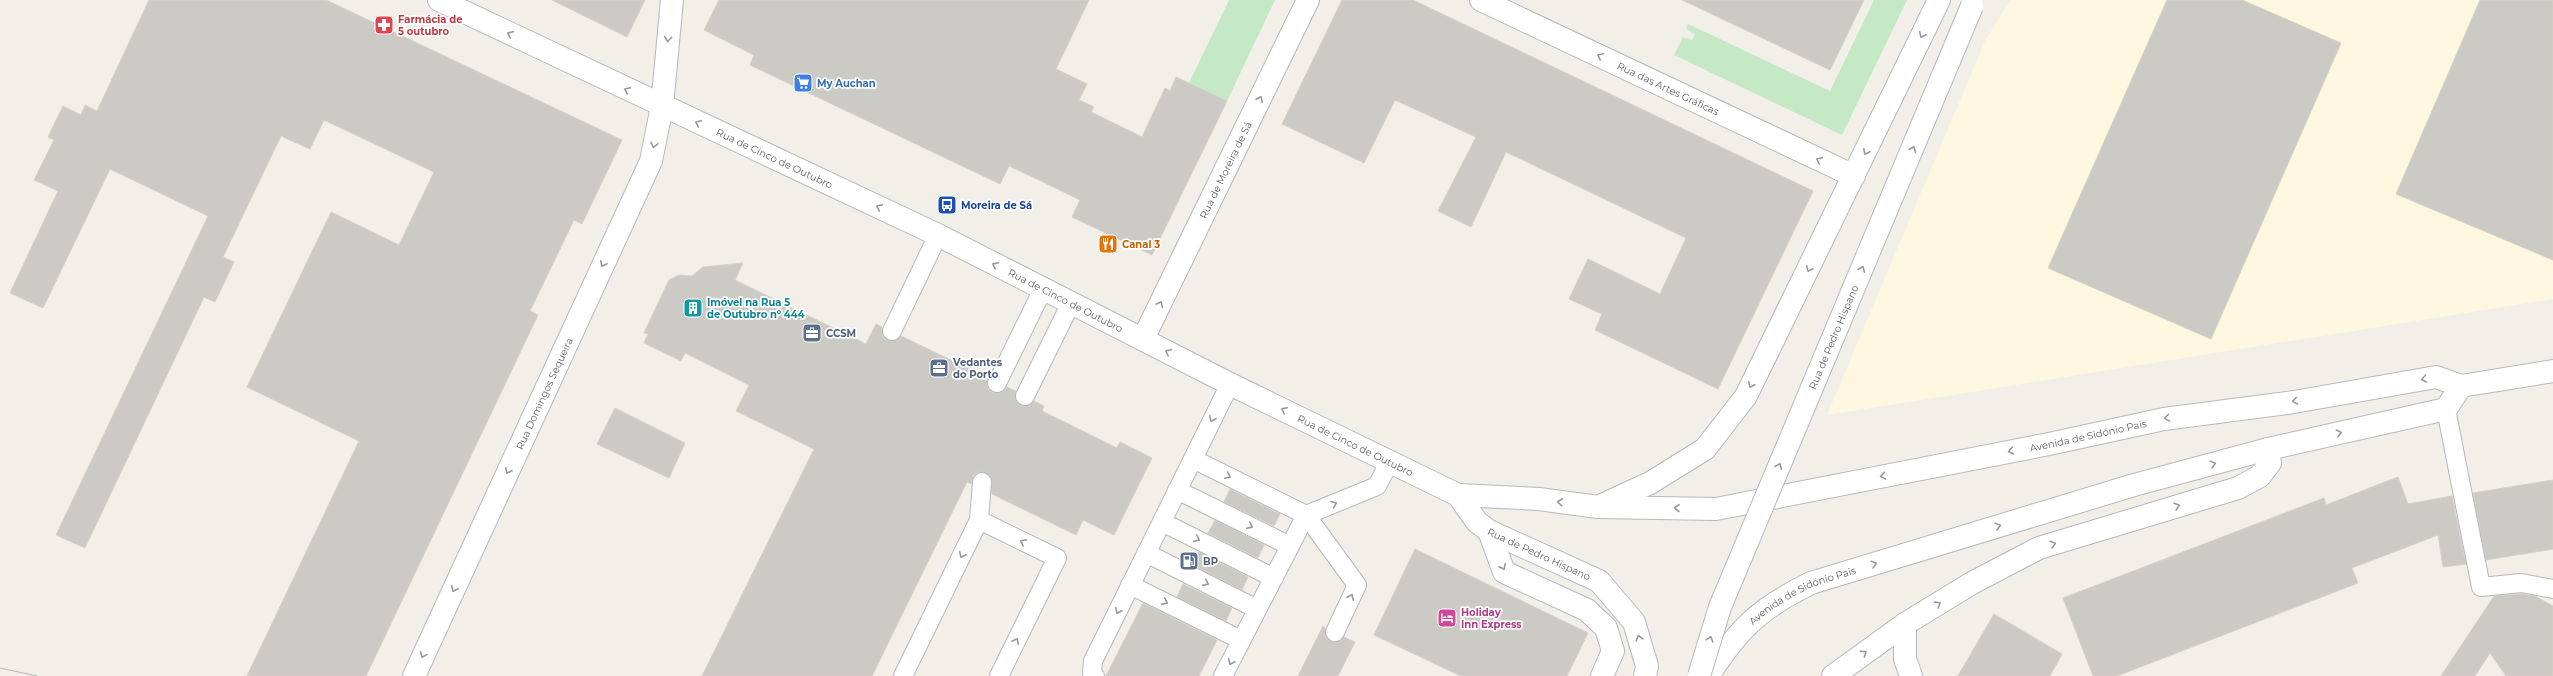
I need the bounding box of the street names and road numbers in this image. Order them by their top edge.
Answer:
street label: Rua das Artes Gráficas [1615,59,1721,118]
street label: Rua de Moreira de Sá [1196,119,1254,221]
street label: Rua de Cinco de Outubro [714,125,835,191]
street label: Rua de Cinco de Outubro [1006,265,1125,335]
street label: Rua de Pedro Hispano [1806,283,1861,391]
street label: Rua Domingos Sequeira [513,335,575,452]
street label: Rua de Cinco de Outubro [1295,411,1416,479]
street label: Avenida de Sidónio Pais [2029,416,2148,454]
street label: Rua de Pedro Hispano [1485,525,1593,583]
street label: Avenida de Sidónio Pais [1746,563,1858,627]

